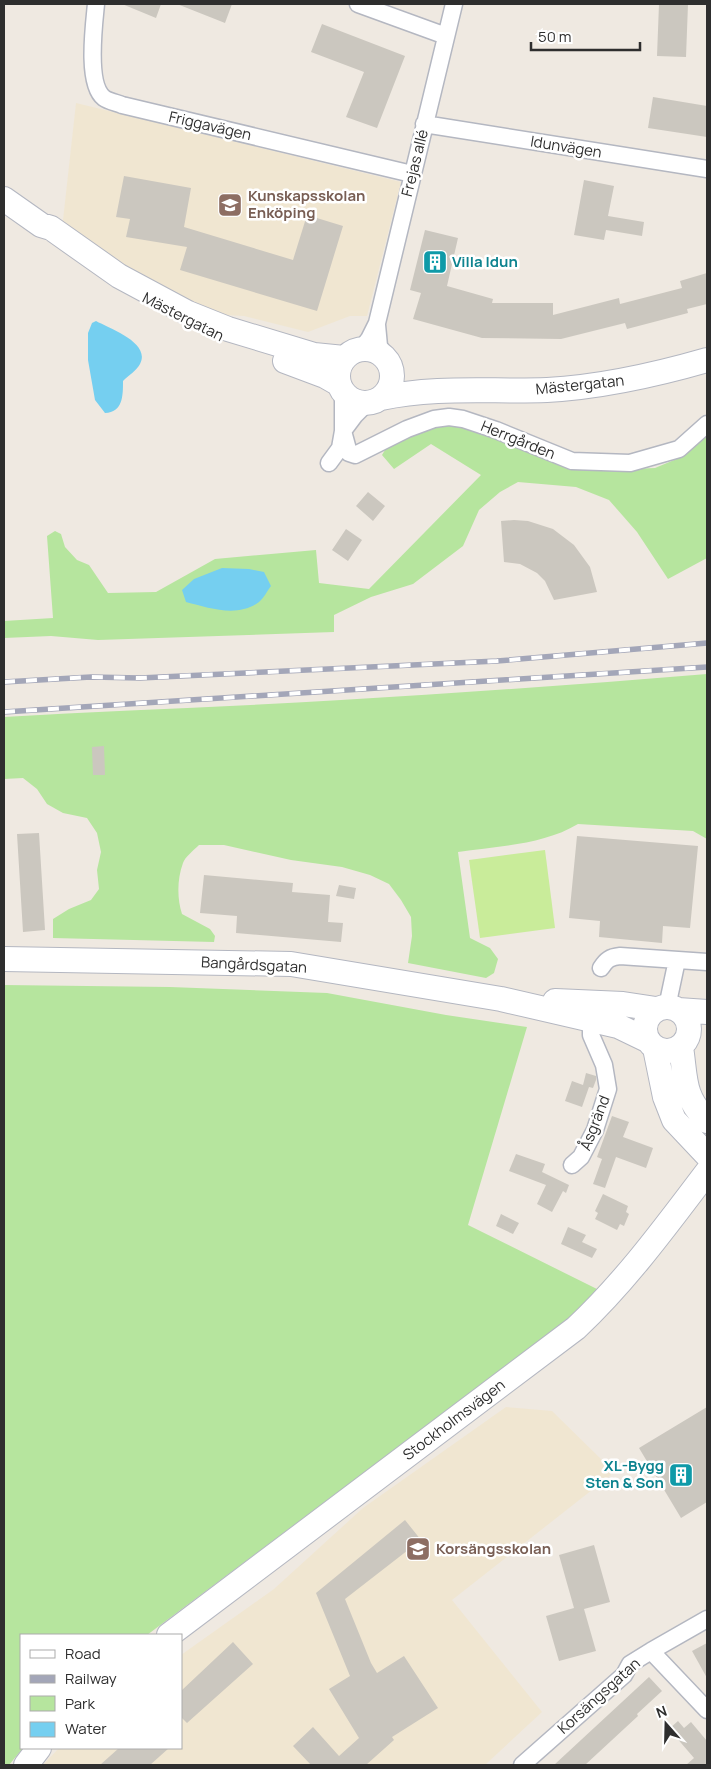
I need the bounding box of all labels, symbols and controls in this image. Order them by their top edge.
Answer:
scale bar [531,20,640,52]
text: 50 m [538,26,572,47]
street label: Friggavägen [167,106,254,145]
street label: Frejas allé [396,127,433,199]
street label: Idunvägen [529,131,603,163]
place label: Kunskapsskolan Enköping [248,185,366,223]
school or university icon: Kunskapsskolan Enköping [217,192,243,218]
building icon: Villa Idun [422,249,448,275]
place label: Villa Idun [452,251,518,272]
street label: Mästergatan [139,287,228,346]
street label: Mästergatan [535,369,625,400]
street label: Herrgården [478,415,559,464]
street label: Bangårdsgatan [200,951,308,978]
street label: Åsgränd [574,1092,615,1153]
street label: Stockholmsvägen [398,1374,509,1465]
place label: XL-Bygg Sten & Son [585,1455,664,1493]
building icon: XL-Bygg Sten & Son [668,1462,694,1488]
school or university icon: Korsängsskolan [405,1536,431,1562]
place label: Korsängsskolan [436,1538,551,1559]
legend [20,1634,182,1749]
text: Road [65,1643,101,1664]
street label: Korsängsgatan [553,1653,645,1738]
text: Railway [65,1668,117,1689]
text: Park [65,1693,95,1714]
north arrow [641,1699,691,1749]
text: N [653,1701,669,1722]
text: Water [65,1718,107,1739]

